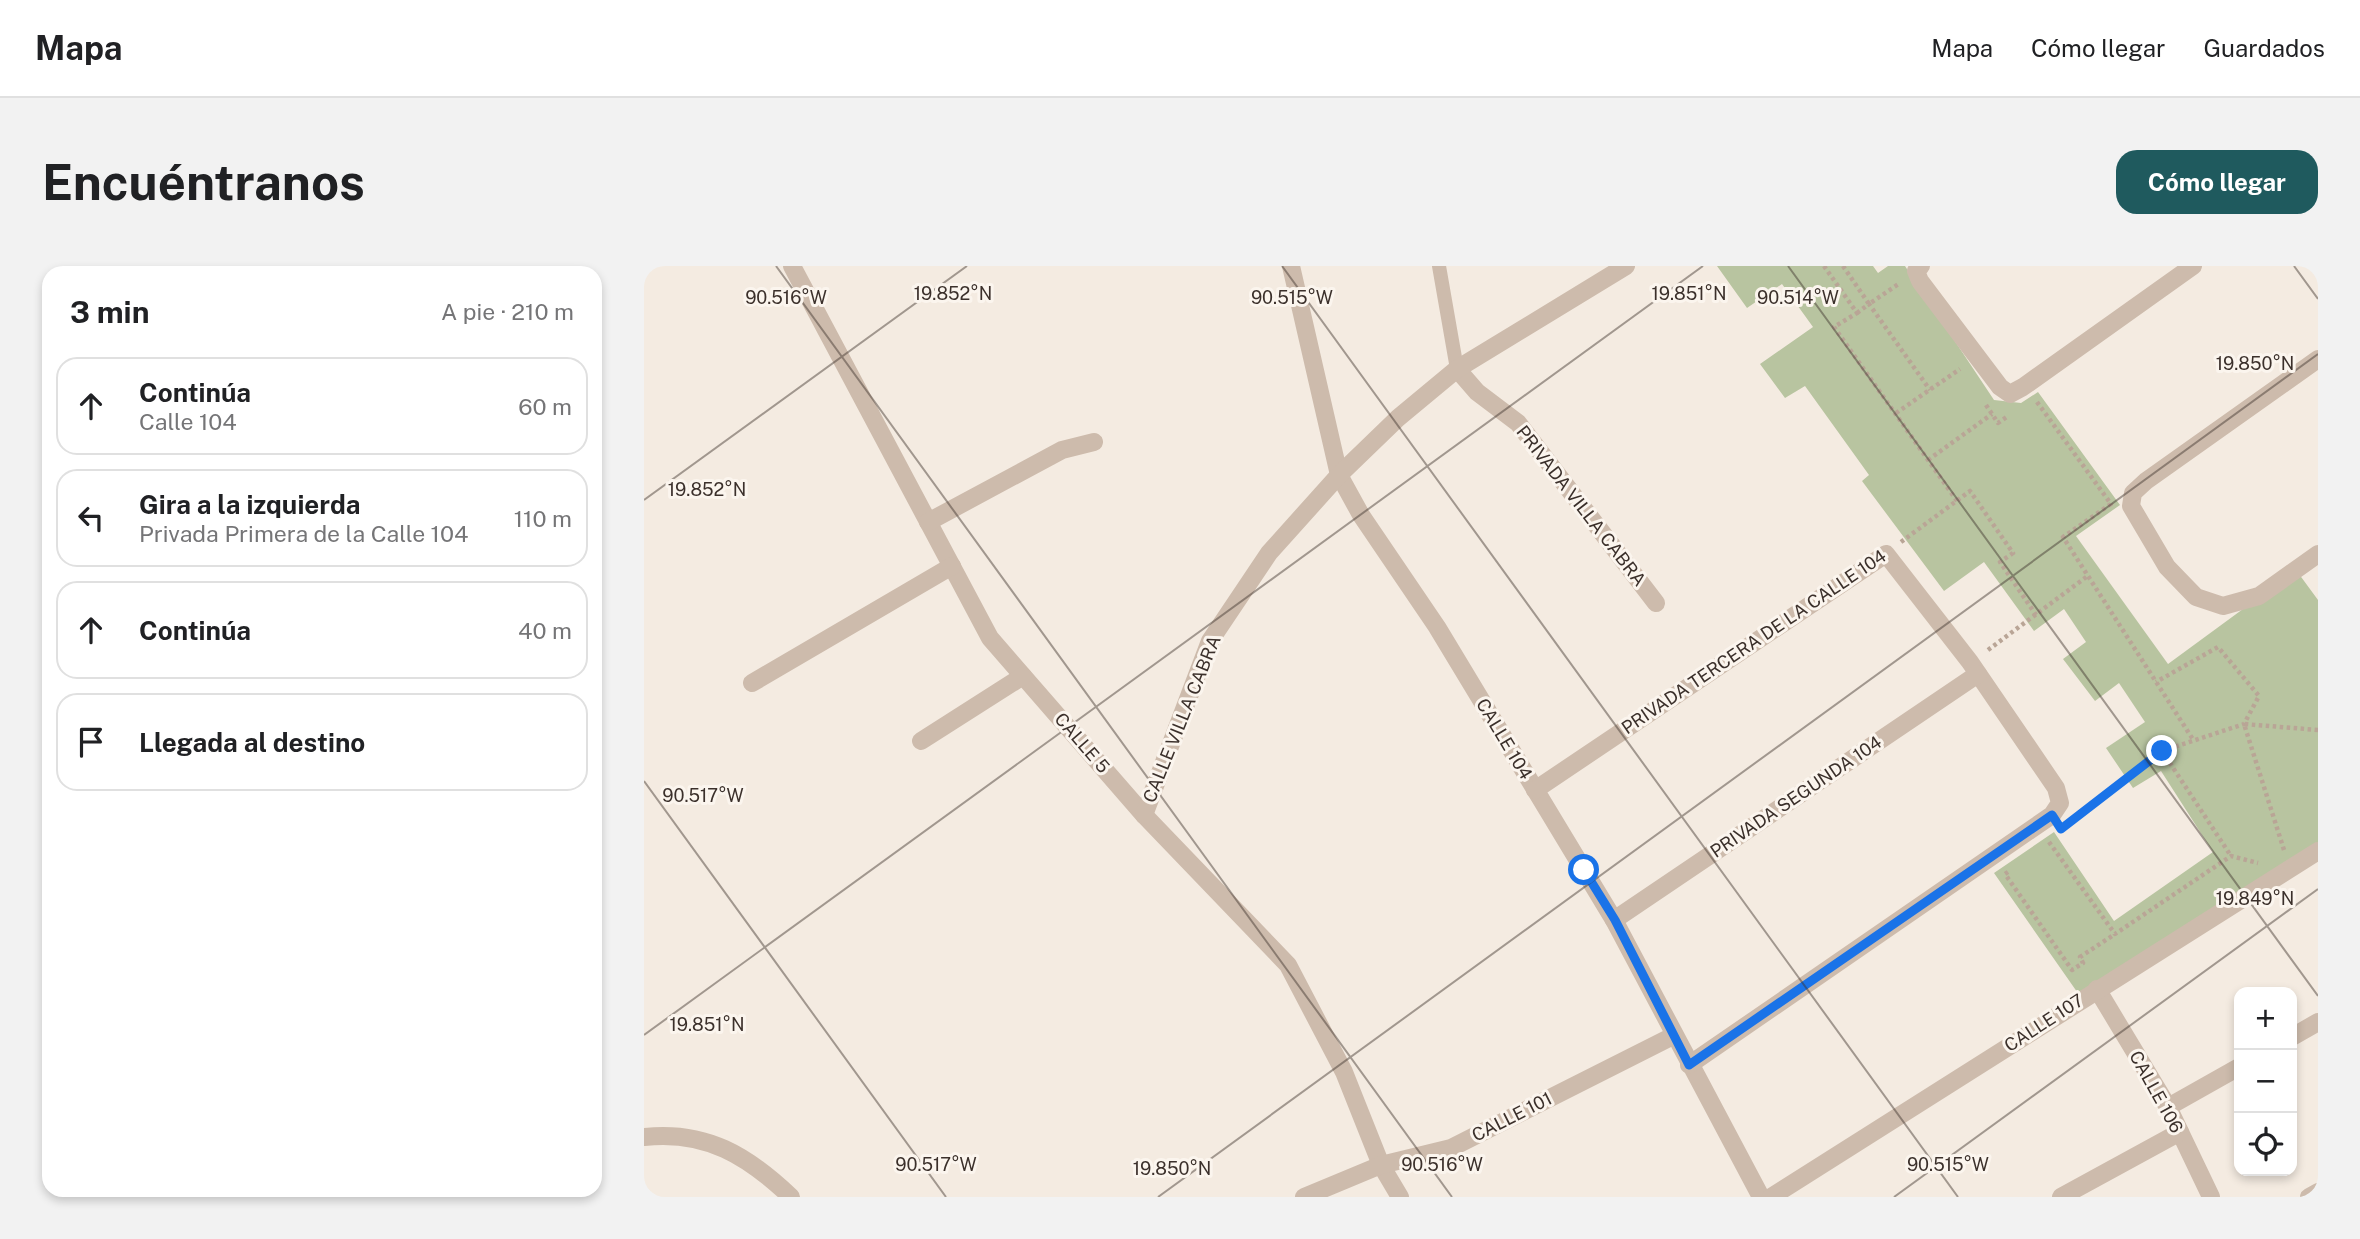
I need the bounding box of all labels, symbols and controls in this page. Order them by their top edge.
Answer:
text: Mapa [35,29,123,67]
text: Mapa [1931,34,1993,62]
text: Cómo llegar [2031,34,2165,62]
text: Guardados [2203,34,2325,62]
button: Cómo llegar [2116,150,2318,214]
text: Encuéntranos [42,153,365,211]
text: 19.852°N [914,283,992,304]
text: 19.851°N [1651,283,1727,304]
text: 90.516°W [745,287,827,308]
text: 90.515°W [1251,287,1333,308]
text: 90.514°W [1757,287,1839,308]
text: 3 min [70,294,149,330]
text: A pie · 210 m [441,298,574,325]
text: 19.850°N [2216,353,2294,374]
text: Continúa [139,377,251,408]
icon: ahead [72,387,110,425]
text: 60 m [518,393,572,420]
text: Calle 104 [139,408,237,435]
street label: PRIVADA VILLA CABRA [1512,421,1651,590]
text: 19.852°N [668,479,746,500]
text: Gira a la izquierda [139,489,361,520]
icon: left [72,499,110,537]
text: 110 m [514,505,572,532]
text: Privada Primera de la Calle 104 [139,520,468,547]
street label: PRIVADA TERCERA DE LA CALLE 104 [1617,545,1890,738]
icon: ahead [72,611,110,649]
text: Continúa [139,615,251,646]
text: 40 m [518,617,572,644]
street label: CALLE VILLA CABRA [1138,632,1225,805]
street label: CALLE 104 [1472,694,1537,783]
street label: CALLE 5 [1051,708,1114,777]
icon: arrive [72,723,110,761]
text: Llegada al destino [139,727,365,758]
street label: PRIVADA SEGUNDA 104 [1706,731,1885,862]
route end [2146,735,2177,766]
text: 90.517°W [662,785,744,806]
route start [1568,854,1599,885]
text: 19.849°N [2216,888,2294,909]
map controls [2234,987,2297,1176]
button: + [2234,987,2297,1050]
street label: CALLE 107 [2000,989,2087,1056]
text: 19.851°N [669,1014,745,1035]
street label: CALLE 106 [2125,1047,2188,1137]
button: − [2234,1050,2297,1113]
street label: CALLE 101 [1468,1087,1555,1146]
button: locate [2234,1113,2297,1176]
text: 90.517°W [895,1154,977,1175]
text: 90.516°W [1401,1154,1483,1175]
text: 90.515°W [1907,1154,1989,1175]
text: 19.850°N [1133,1158,1211,1179]

